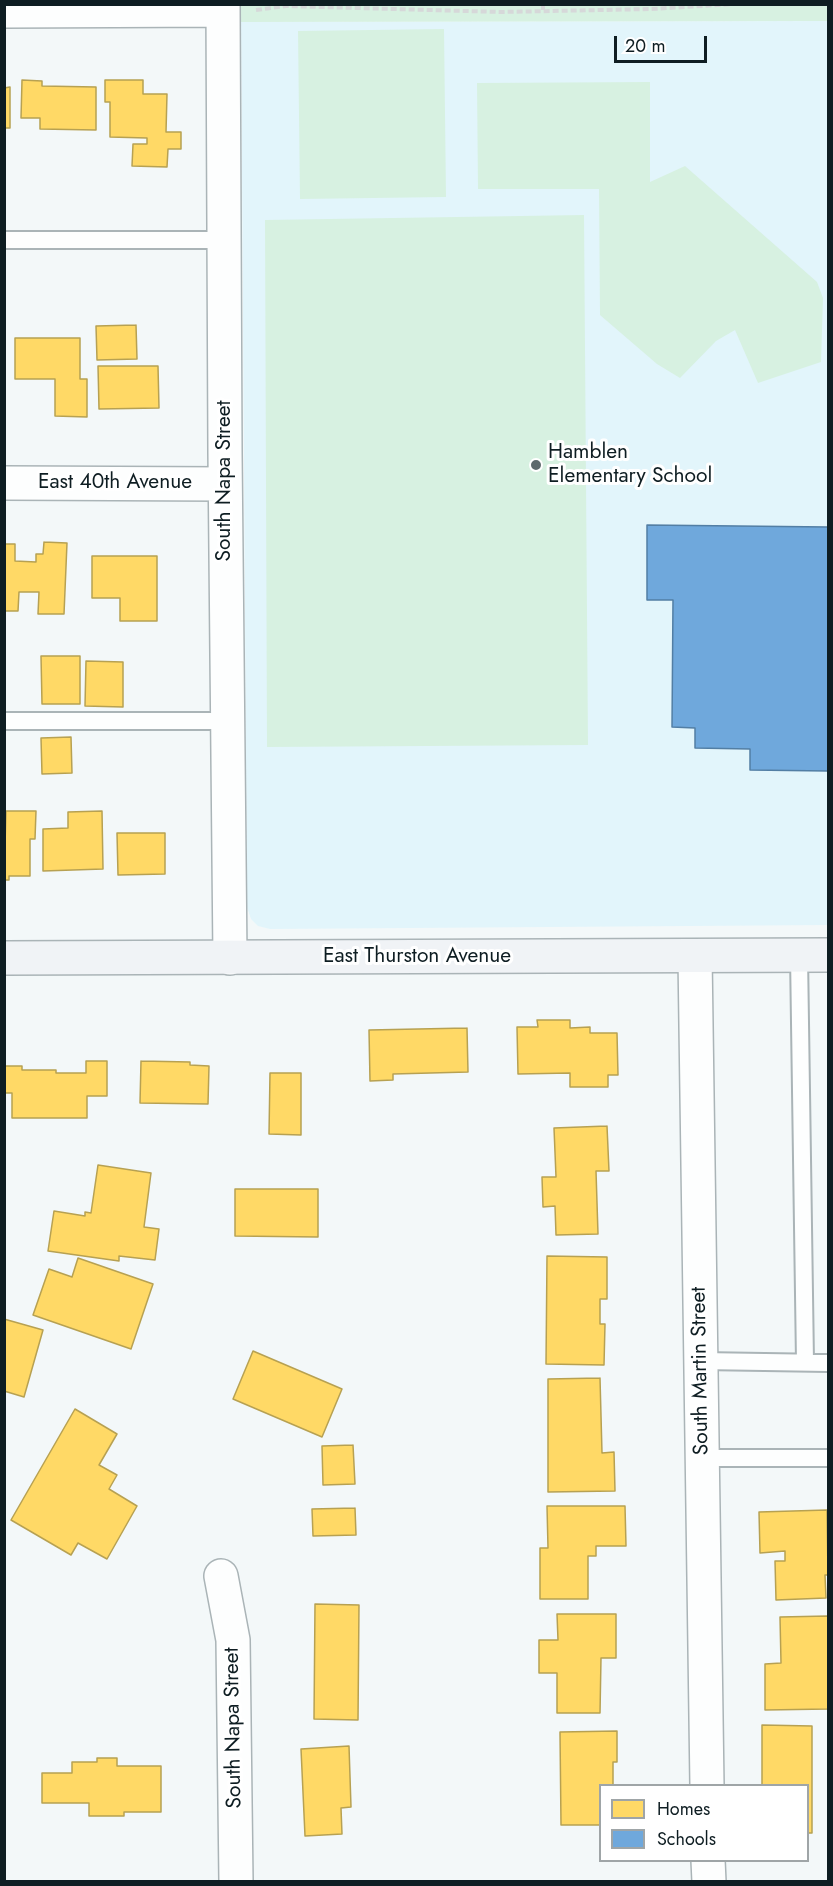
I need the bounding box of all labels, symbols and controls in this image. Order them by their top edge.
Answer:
scale bar [617,24,710,62]
text: 20 m [625,33,665,59]
street label: South Napa Street [212,400,238,562]
place label: Hamblen Elementary School [548,440,712,490]
marker: Hamblen Elementary School [529,458,543,472]
street label: East 40th Avenue [38,470,192,496]
street label: East Thurston Avenue [323,944,511,970]
street label: South Martin Street [687,1286,715,1456]
street label: South Napa Street [220,1647,248,1809]
legend [599,1784,809,1862]
text: Homes [657,1796,710,1822]
text: Schools [657,1826,716,1852]

